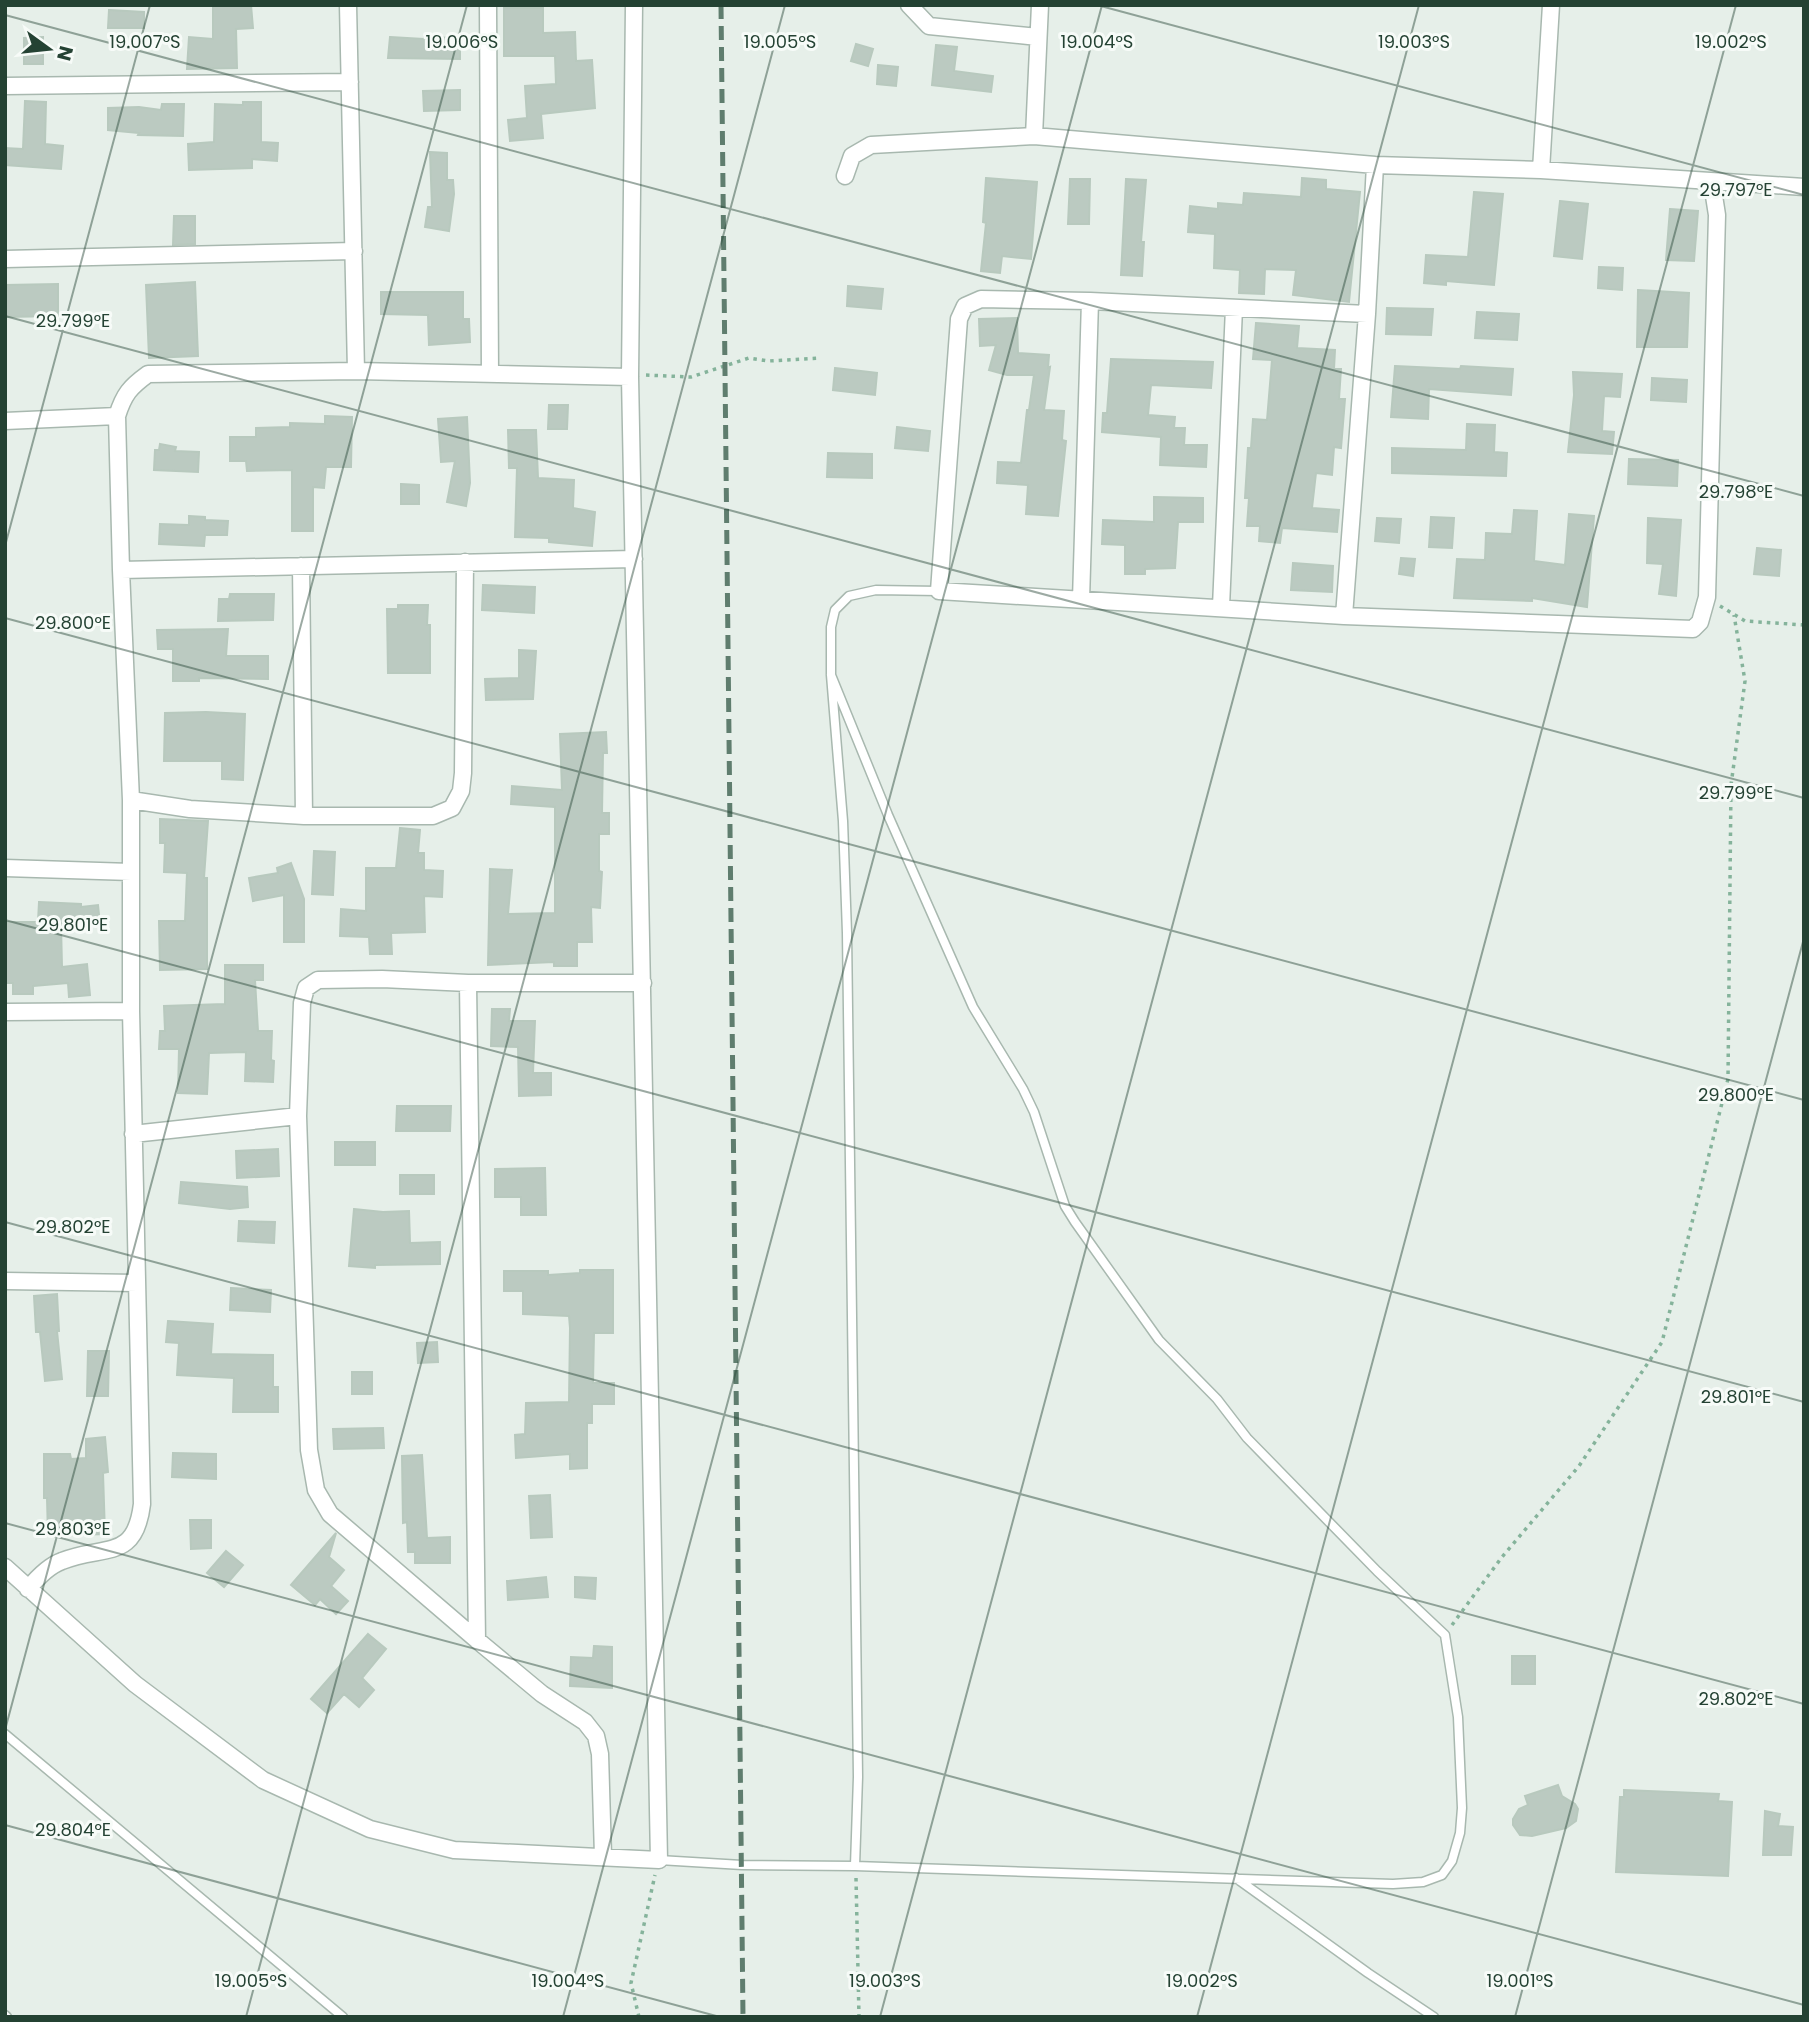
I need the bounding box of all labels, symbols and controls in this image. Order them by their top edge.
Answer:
north arrow [14,14,84,84]
text: 19.007°S [109,29,181,54]
text: 19.006°S [426,29,498,54]
text: 19.005°S [744,29,816,54]
text: 19.004°S [1061,29,1133,54]
text: 19.003°S [1378,29,1450,54]
text: 19.002°S [1695,29,1767,54]
text: N [50,43,80,64]
text: 29.797°E [1699,177,1773,202]
text: 29.799°E [36,308,110,333]
text: 29.798°E [1699,479,1773,504]
text: 29.800°E [35,610,111,635]
text: 29.799°E [1699,780,1773,805]
text: 29.801°E [38,912,108,937]
text: 29.800°E [1698,1082,1774,1107]
text: 29.802°E [35,1214,111,1239]
text: 29.801°E [1701,1384,1771,1409]
text: 29.803°E [35,1516,111,1541]
text: 29.802°E [1698,1686,1774,1711]
text: 29.804°E [35,1817,111,1842]
text: 19.005°S [215,1968,287,1993]
text: 19.004°S [532,1968,604,1993]
text: 19.003°S [849,1968,921,1993]
text: 19.002°S [1166,1968,1238,1993]
text: 19.001°S [1486,1968,1554,1993]

